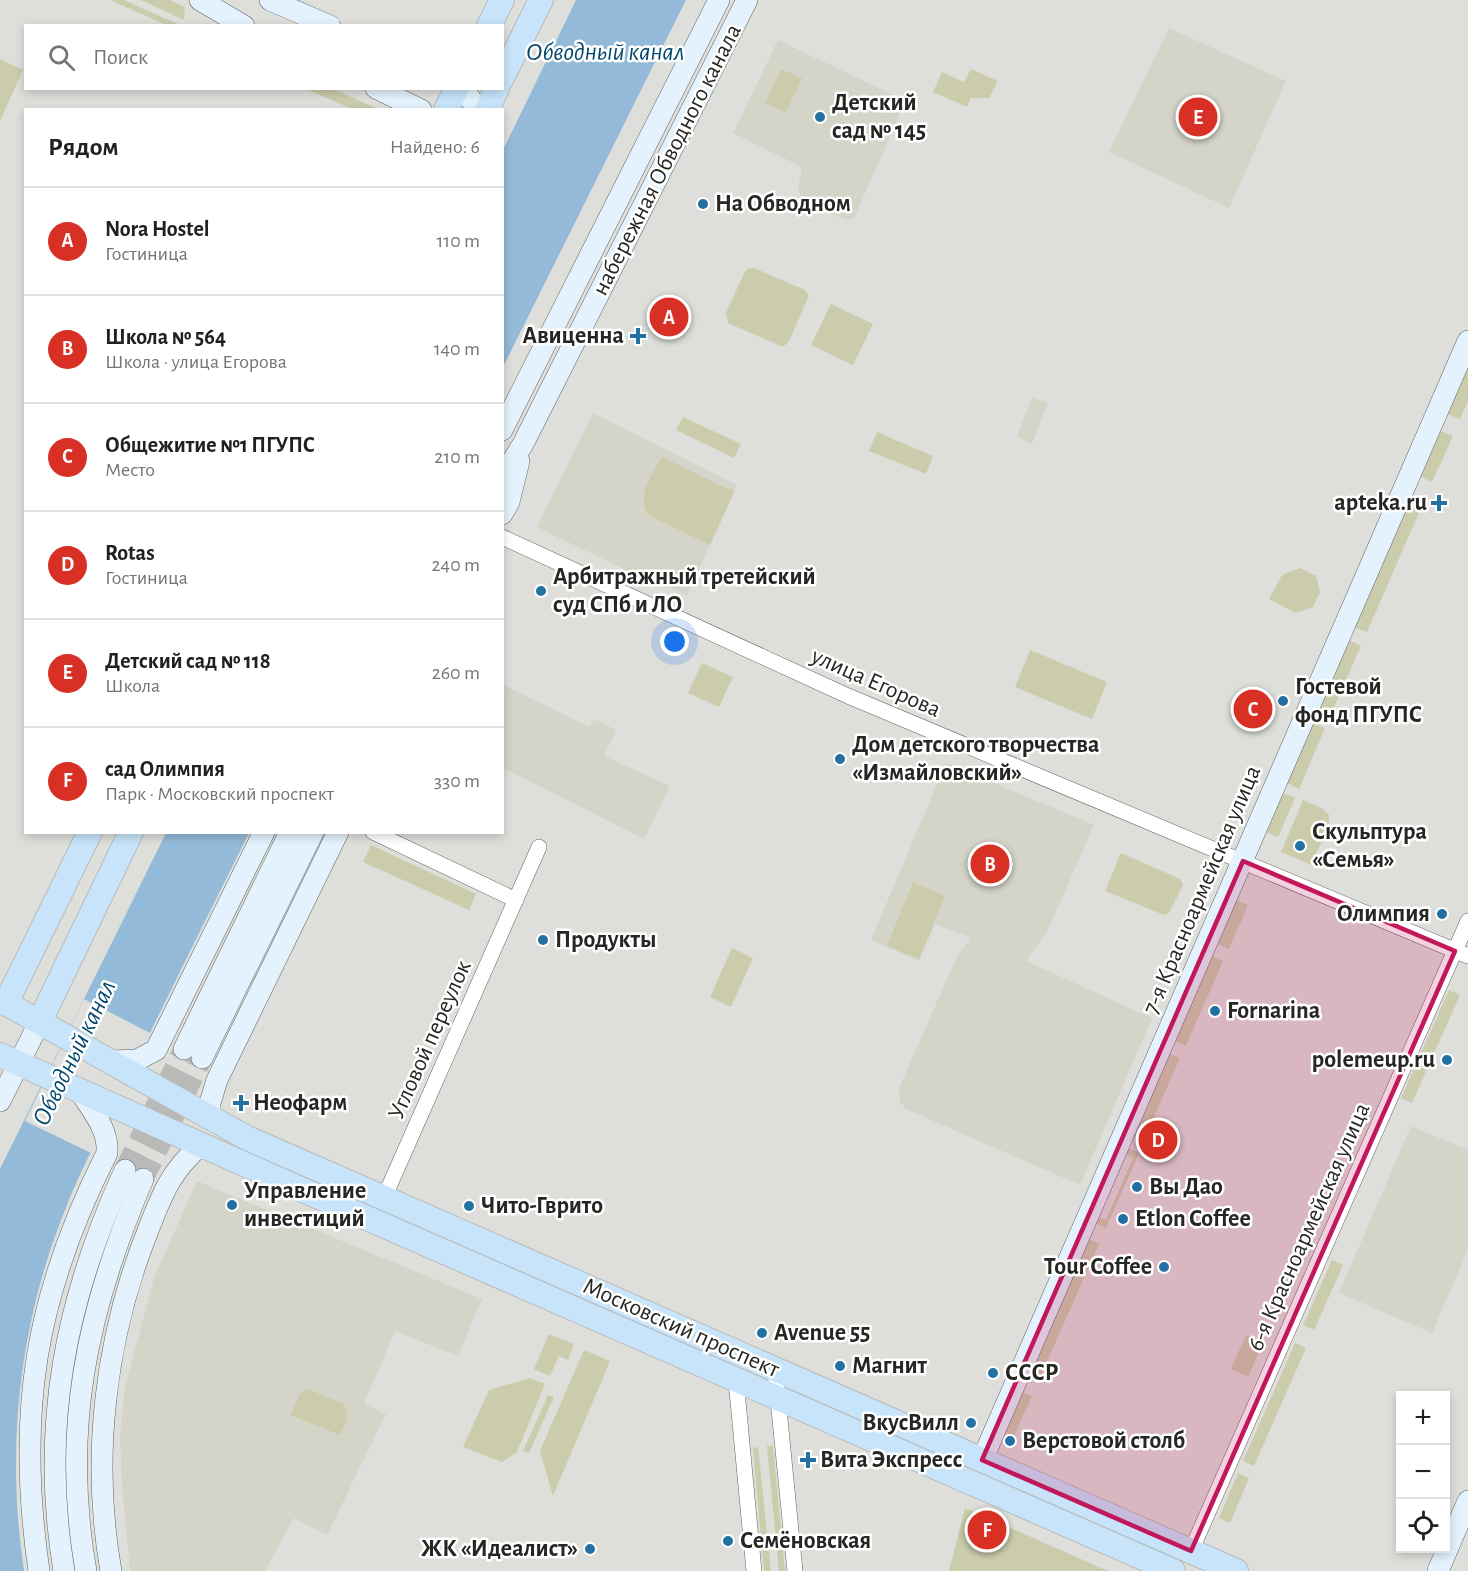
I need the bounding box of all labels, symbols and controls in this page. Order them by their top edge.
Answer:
street label: набережная Обводного канала [588,20,746,300]
search box [24,24,504,90]
water label: Обводный канал [526,39,684,65]
icon: search [45,41,78,74]
text: Поиск [93,46,148,68]
place label: Детский сад № 145 [832,91,926,143]
pin: E [1178,94,1218,140]
marker: Детский сад № 145 [813,110,827,124]
text: Рядом [48,134,119,160]
text: Найдено: 6 [390,137,480,157]
place label: На Обводном [715,192,851,216]
marker: На Обводном [696,197,710,211]
text: Nora Hostel [105,218,209,240]
text: A [62,231,74,251]
text: 110 m [436,231,480,251]
text: Гостиница [105,244,188,264]
pin: A [650,294,688,340]
place label: Авиценна [523,324,624,348]
text: Школа № 564 [105,326,226,348]
marker: Авиценна [629,327,647,345]
text: B [62,339,73,359]
text: 140 m [434,339,480,359]
text: Школа · улица Егорова [105,352,287,372]
text: Общежитие №1 ПГУПС [105,434,315,456]
text: C [62,447,73,467]
text: 210 m [434,447,480,467]
text: Место [105,460,155,480]
place label: apteka.ru [1334,491,1427,515]
marker: apteka.ru [1432,496,1446,510]
text: Rotas [105,542,155,564]
text: D [61,555,74,575]
text: 240 m [431,555,480,575]
place label: Арбитражный третейский суд СПб и ЛО [553,565,816,617]
text: Гостиница [105,568,188,588]
marker: Арбитражный третейский суд СПб и ЛО [534,584,548,598]
your location [660,627,689,656]
street label: улица Егорова [807,643,944,722]
text: Детский сад № 118 [105,650,271,672]
text: E [62,663,73,683]
text: 260 m [432,663,480,683]
place label: Гостевой фонд ПГУПС [1295,675,1422,727]
text: Школа [105,676,160,696]
pin: C [1234,686,1272,732]
marker: Гостевой фонд ПГУПС [1276,694,1290,708]
place label: Дом детского творчества «Измайловский» [852,733,1099,785]
marker: Дом детского творчества «Измайловский» [833,752,847,766]
text: сад Олимпия [105,758,225,780]
street label: 7-я Красноармейская улица [1139,762,1265,1018]
text: F [63,771,72,791]
text: 330 m [434,771,480,791]
text: Парк · Московский проспект [105,784,334,804]
place label: Скульптура «Семья» [1312,820,1427,872]
marker: Скульптура «Семья» [1293,839,1307,853]
pin: B [970,842,1010,886]
place label: Олимпия [1337,902,1430,926]
marker: Олимпия [1435,907,1449,921]
place label: Продукты [555,928,656,952]
marker: Продукты [536,933,550,947]
street label: Угловой переулок [384,957,476,1123]
water label: Обводный канал [28,976,120,1130]
place label: Fornarina [1227,999,1320,1023]
marker: Fornarina [1208,1004,1222,1018]
place label: polemeup.ru [1312,1048,1435,1072]
marker: polemeup.ru [1440,1053,1454,1067]
place label: Неофарм [253,1091,347,1115]
marker: Неофарм [234,1096,248,1110]
street label: 6-я Красноармейская улица [1243,1099,1375,1355]
pin: D [1138,1118,1178,1162]
place label: Вы Дао [1149,1175,1223,1199]
place label: Управление инвестиций [244,1179,366,1231]
marker: Вы Дао [1130,1180,1144,1194]
place label: Чито-Гврито [481,1194,603,1218]
marker: Управление инвестиций [225,1198,239,1212]
marker: Чито-Гврито [462,1199,476,1213]
place label: Etlon Coffee [1135,1207,1251,1231]
marker: Etlon Coffee [1116,1212,1130,1226]
place label: Tour Coffee [1044,1255,1152,1279]
marker: Tour Coffee [1157,1260,1171,1274]
street label: Московский проспект [579,1274,783,1382]
place label: Avenue 55 [774,1321,870,1345]
marker: Avenue 55 [755,1326,769,1340]
place label: Магнит [852,1354,928,1378]
marker: Магнит [833,1359,847,1373]
place label: СССР [1005,1361,1059,1385]
marker: СССР [986,1366,1000,1380]
map controls [1396,1391,1450,1553]
button: + [1396,1391,1450,1445]
place label: ВкусВилл [862,1411,959,1435]
marker: ВкусВилл [964,1416,978,1430]
place label: Верстовой столб [1022,1429,1185,1453]
marker: Верстовой столб [1003,1434,1017,1448]
button: − [1396,1445,1450,1499]
place label: Вита Экспресс [820,1448,962,1472]
marker: Вита Экспресс [801,1453,815,1467]
button: locate [1396,1499,1450,1553]
pin: F [968,1508,1006,1552]
place label: Семёновская [740,1529,871,1553]
marker: Семёновская [721,1534,735,1548]
place label: ЖК «Идеалист» [421,1537,578,1561]
marker: ЖК «Идеалист» [583,1542,597,1556]

